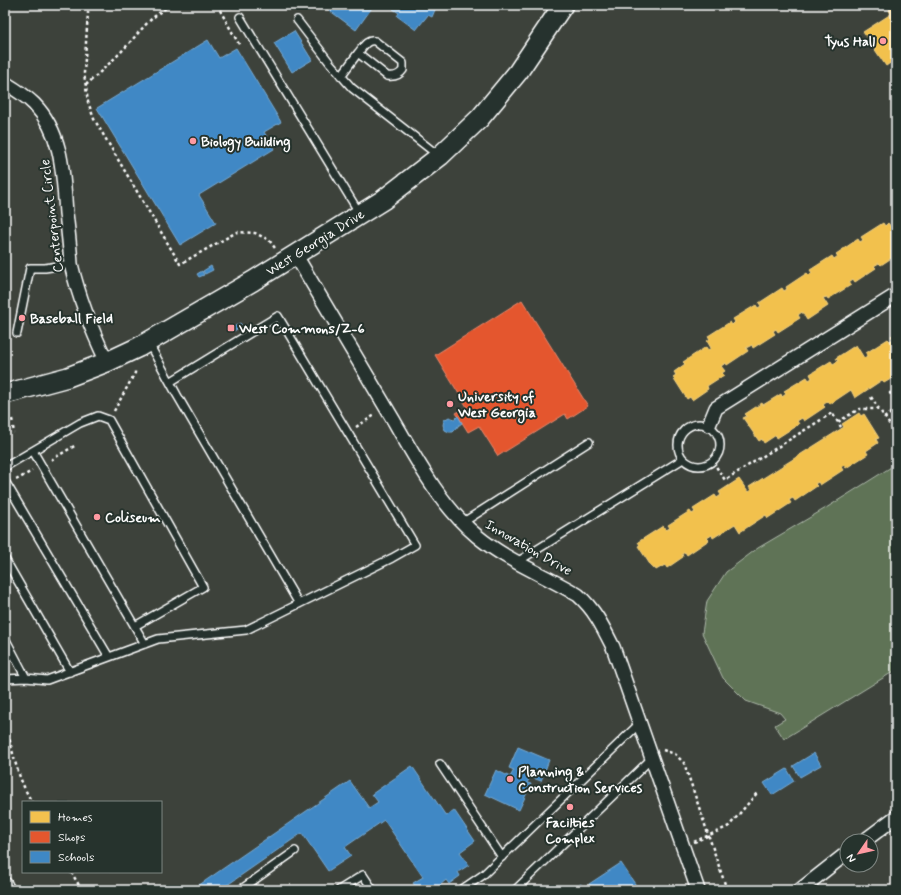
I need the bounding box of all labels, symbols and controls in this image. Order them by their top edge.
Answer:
place label: Tyus Hall [824,33,875,51]
marker: Tyus Hall [878,36,888,46]
place label: Biology Building [201,133,290,153]
marker: Biology Building [188,136,198,146]
street label: Centerpoint Circle [36,158,68,274]
street label: West Georgia Drive [263,205,369,281]
place label: Baseball Field [30,310,113,328]
marker: Baseball Field [17,313,27,323]
place label: West Commons/Z-6 [238,320,365,338]
marker: West Commons/Z-6 [226,323,236,333]
place label: University of West Georgia [457,388,536,424]
marker: University of West Georgia [445,399,455,409]
place label: Coliseum [105,509,161,527]
marker: Coliseum [92,512,102,522]
street label: Innovation Drive [482,516,575,580]
place label: Planning & Construction Services [518,763,643,797]
marker: Planning & Construction Services [505,774,515,784]
legend [22,801,162,873]
marker: Facilties Complex [565,802,575,812]
text: Homes [58,810,93,826]
place label: Facilties Complex [545,814,595,848]
text: Shops [58,830,85,846]
north arrow [839,833,879,873]
text: Schools [58,850,94,866]
text: N [844,851,859,865]

